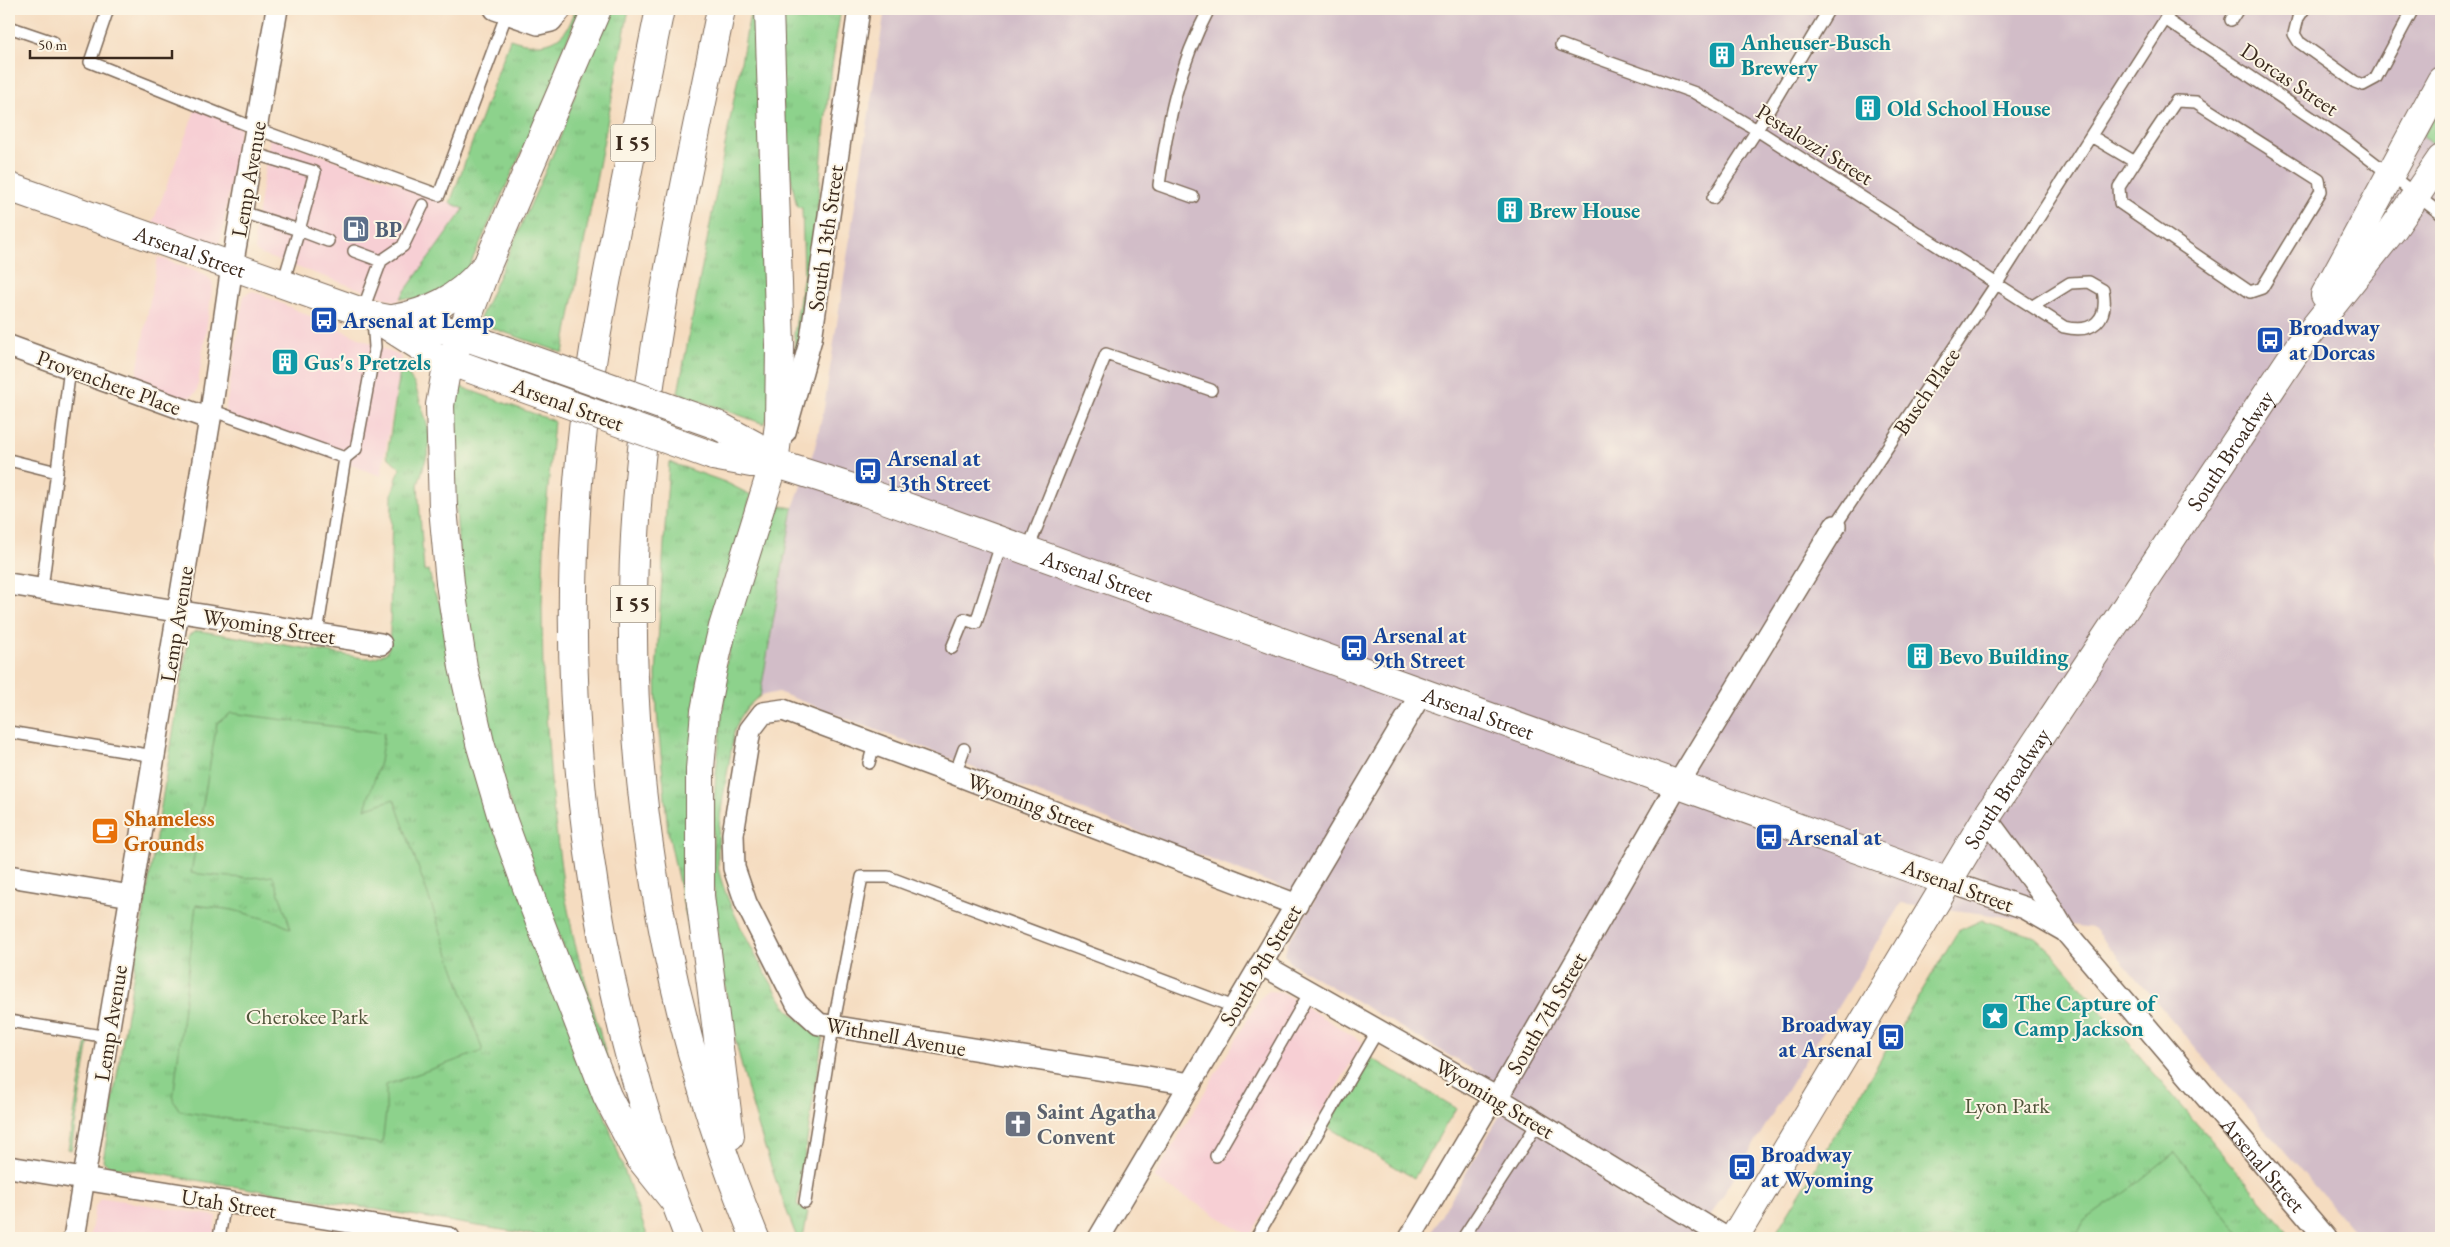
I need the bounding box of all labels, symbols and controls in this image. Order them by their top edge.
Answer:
scale bar [30,28,172,60]
place label: Anheuser-Busch Brewery [1740,28,1891,82]
text: 50 m [38,35,67,54]
street label: Dorcas Street [2235,36,2344,123]
building icon: Anheuser-Busch Brewery [1707,40,1737,70]
building icon: Old School House [1853,93,1883,123]
place label: Old School House [1887,94,2051,123]
street label: Pestalozzi Street [1751,97,1879,192]
street label: Lemp Avenue [224,118,273,239]
road number: I 55 [610,125,656,162]
street label: South 13th Street [801,163,850,313]
building icon: Brew House [1495,195,1525,225]
place label: Brew House [1529,196,1640,225]
fuel station icon: BP [341,214,371,244]
place label: BP [375,215,402,244]
street label: Arsenal Street [129,218,250,285]
bus stop icon: Arsenal at Lemp [309,305,339,335]
place label: Arsenal at Lemp [342,306,494,335]
place label: Broadway at Dorcas [2289,313,2380,367]
bus stop icon: Broadway at Dorcas [2255,325,2285,355]
street label: Busch Place [1887,342,1967,441]
street label: Provenchere Place [33,343,186,422]
building icon: Gus's Pretzels [270,347,300,377]
place label: Gus's Pretzels [304,348,431,377]
street label: Arsenal Street [507,371,628,438]
street label: South Broadway [2180,384,2281,517]
place label: Arsenal at 13th Street [886,444,991,498]
bus stop icon: Arsenal at 13th Street [853,456,883,486]
street label: Arsenal Street [1036,542,1157,610]
street label: Lemp Avenue [153,563,200,684]
road number: I 55 [610,586,656,622]
street label: Wyoming Street [200,602,338,651]
place label: Arsenal at 9th Street [1372,621,1467,675]
bus stop icon: Arsenal at 9th Street [1339,633,1369,663]
building icon: Bevo Building [1905,641,1935,671]
place label: Bevo Building [1939,642,2070,671]
street label: Arsenal Street [1417,679,1538,747]
street label: South Broadway [1957,722,2057,854]
street label: Wyoming Street [963,766,1099,841]
place label: Shameless Grounds [124,804,215,858]
cafe icon: Shameless Grounds [90,816,120,846]
bus stop icon: Arsenal at [1754,822,1784,852]
place label: Arsenal at [1787,823,1882,852]
street label: Arsenal Street [1897,852,2018,919]
street label: South 9th Street [1213,899,1308,1031]
street label: South 7th Street [1500,947,1593,1080]
street label: Lemp Avenue [87,962,134,1083]
place label: The Capture of Camp Jackson [2014,989,2159,1043]
place icon: The Capture of Camp Jackson [1980,1001,2010,1031]
park label: Cherokee Park [246,1002,369,1031]
street label: Withnell Avenue [824,1010,969,1063]
place label: Broadway at Arsenal [1778,1010,1872,1064]
bus stop icon: Broadway at Arsenal [1876,1022,1906,1052]
street label: Wyoming Street [1430,1051,1560,1146]
park label: Lyon Park [1964,1091,2050,1120]
place label: Saint Agatha Convent [1037,1097,1157,1151]
church icon: Saint Agatha Convent [1003,1109,1033,1139]
street label: Arsenal Street [2214,1110,2312,1219]
place label: Broadway at Wyoming [1761,1140,1874,1194]
bus stop icon: Broadway at Wyoming [1727,1152,1757,1182]
street label: Utah Street [179,1182,279,1225]

